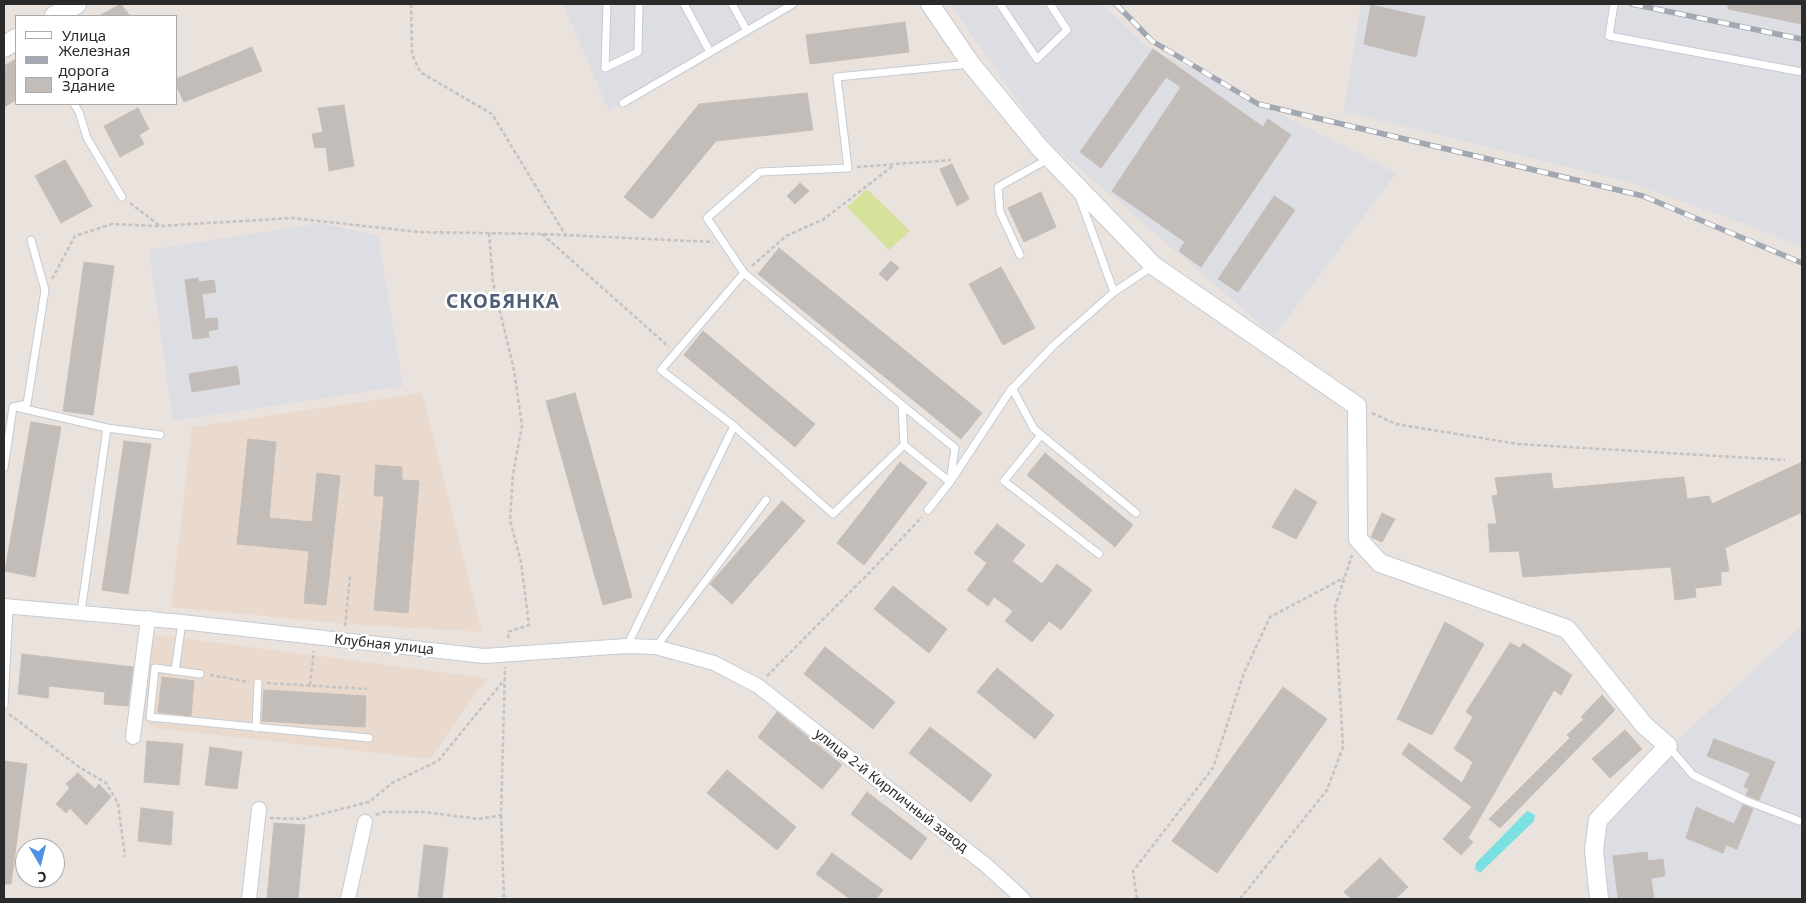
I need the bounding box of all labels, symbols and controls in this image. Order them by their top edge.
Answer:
legend [15,15,178,105]
text: Улица [62,25,106,45]
text: Железная дорога [58,40,131,80]
text: Здание [62,75,115,95]
district label: СКОБЯНКА [445,292,561,314]
street label: Клубная улица [333,631,435,659]
street label: улица 2-й Кирпичный завод [811,726,971,856]
north arrow [15,838,65,888]
text: С [36,867,48,887]

